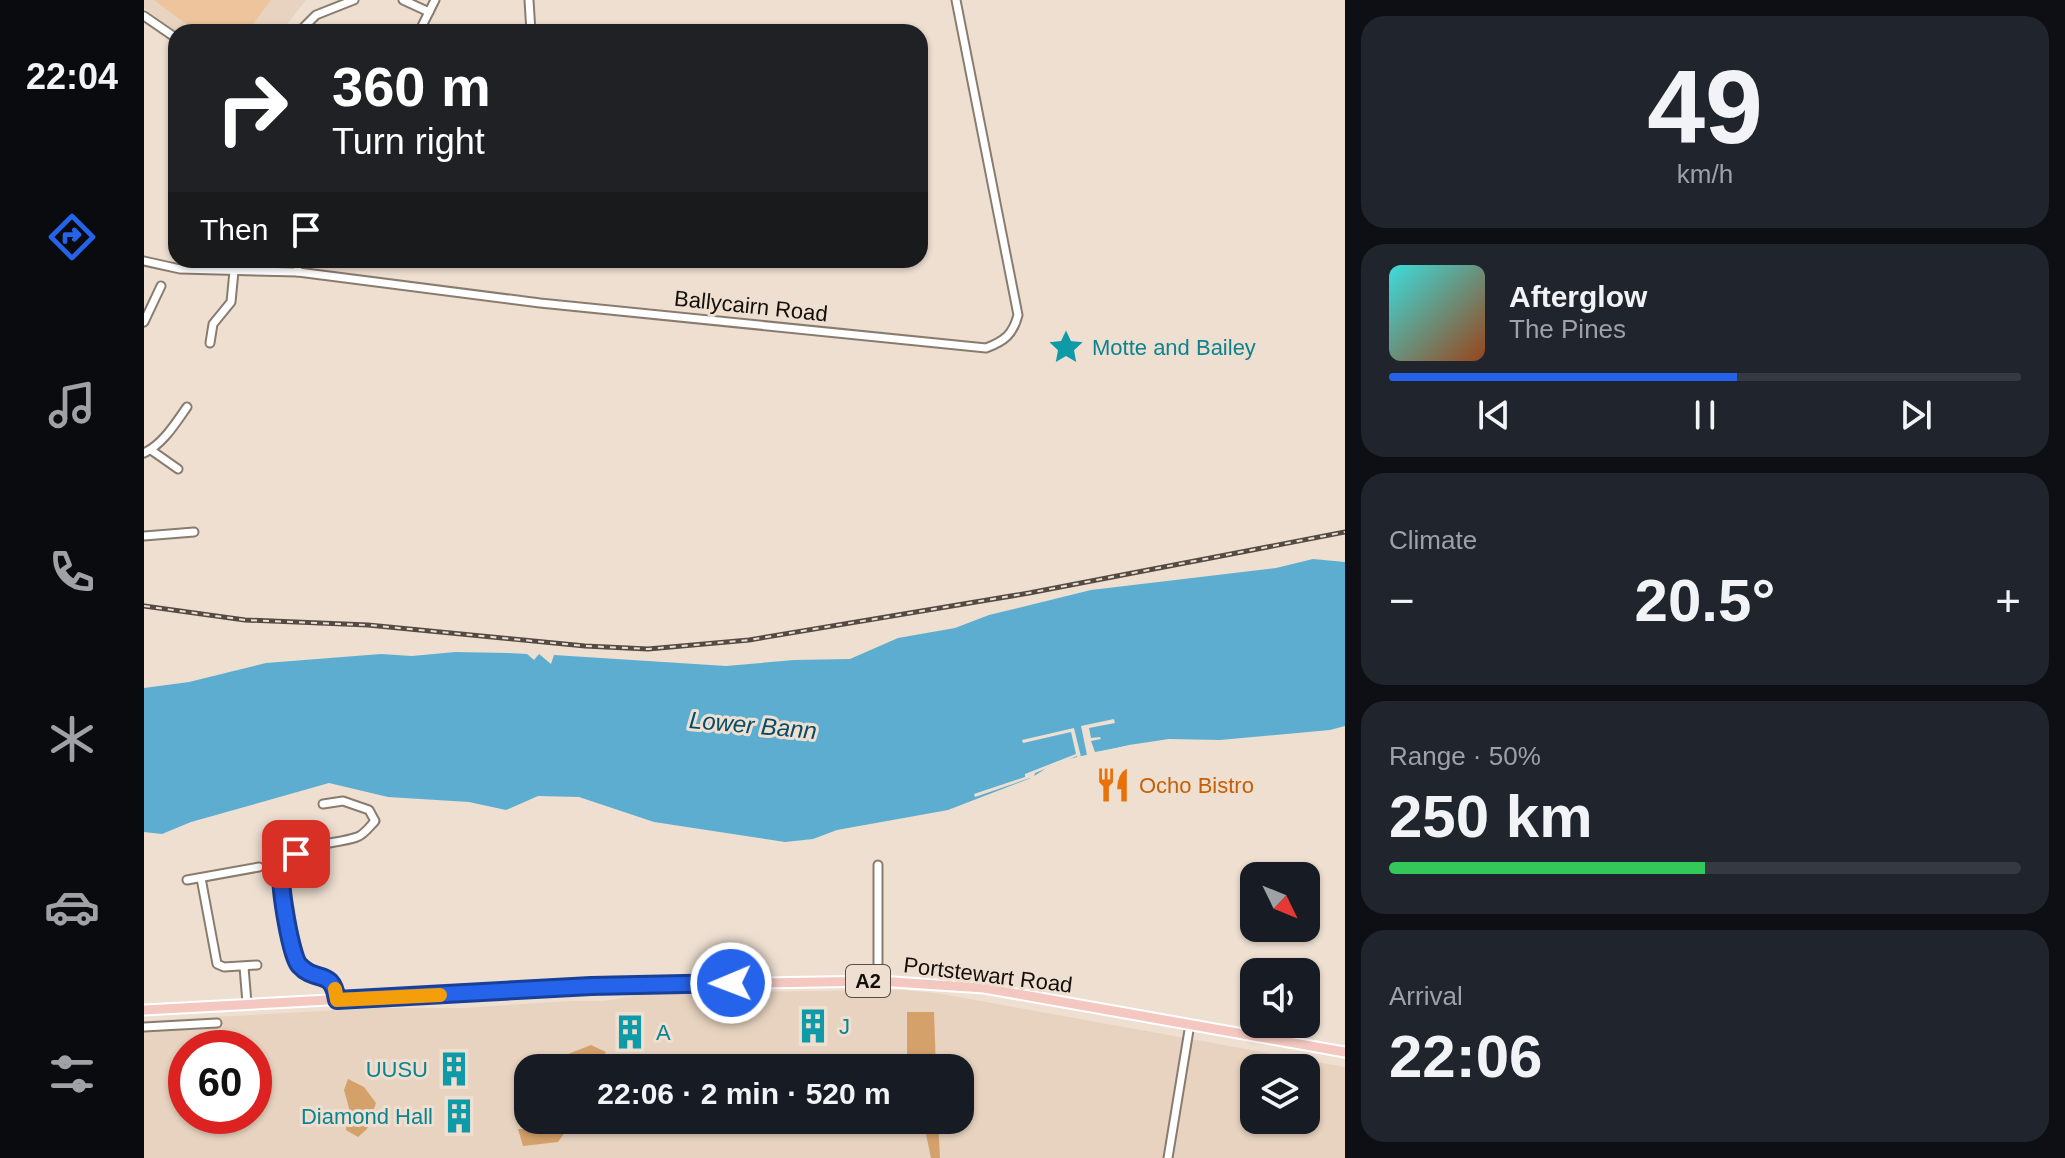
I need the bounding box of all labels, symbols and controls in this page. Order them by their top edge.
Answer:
text: 49 [1647,49,1763,165]
text: 360 m [332,55,491,118]
text: 22:04 [26,56,118,97]
icon: right [200,56,304,160]
text: Turn right [332,121,485,162]
text: km/h [1677,159,1733,189]
icon: arrive [284,208,328,252]
icon: directions [44,209,100,265]
text: Then [200,213,268,246]
text: Afterglow [1509,280,1647,313]
street label: Ballycairn Road [673,286,829,326]
text: The Pines [1509,314,1626,344]
place icon: Motte and Bailey [1047,328,1085,366]
place label: Motte and Bailey [1092,335,1256,360]
icon: music [44,377,100,433]
icon: previous [1472,393,1516,437]
icon: pause [1683,393,1727,437]
icon: next [1894,393,1938,437]
text: Climate [1389,525,1477,555]
icon: phone [44,544,100,600]
text: 20.5° [1635,567,1775,634]
text: − [1389,576,1415,625]
text: + [1995,576,2021,625]
water label: Lower Bann [688,706,818,744]
icon: climate [44,711,100,767]
text: Range · 50% [1389,741,1541,771]
restaurant icon: Ocho Bistro [1094,766,1132,804]
place label: Ocho Bistro [1139,773,1254,798]
text: 250 km [1389,783,1593,850]
pin [262,820,330,888]
icon: arrive [274,832,318,876]
north arrow [1240,862,1320,942]
map controls [1240,862,1320,1134]
icon: car [44,879,100,935]
position arrow [689,941,773,1025]
street label: Portstewart Road [902,952,1074,998]
button: sound [1240,958,1320,1038]
road number: A2 [846,965,890,997]
text: Arrival [1389,981,1463,1011]
building icon: J [794,1007,832,1045]
building icon: A [611,1013,649,1051]
place label: J [839,1014,850,1039]
place label: A [656,1020,671,1045]
text: 22:06 [1389,1023,1542,1090]
speed limit sign: 60 [168,1030,272,1134]
icon: filters [44,1046,100,1102]
building icon: UUSU [435,1050,473,1088]
button: layers [1240,1054,1320,1134]
place label: UUSU [366,1057,428,1082]
text: 22:06 · 2 min · 520 m [597,1077,891,1110]
building icon: Diamond Hall [440,1097,478,1135]
place label: Diamond Hall [301,1104,433,1129]

